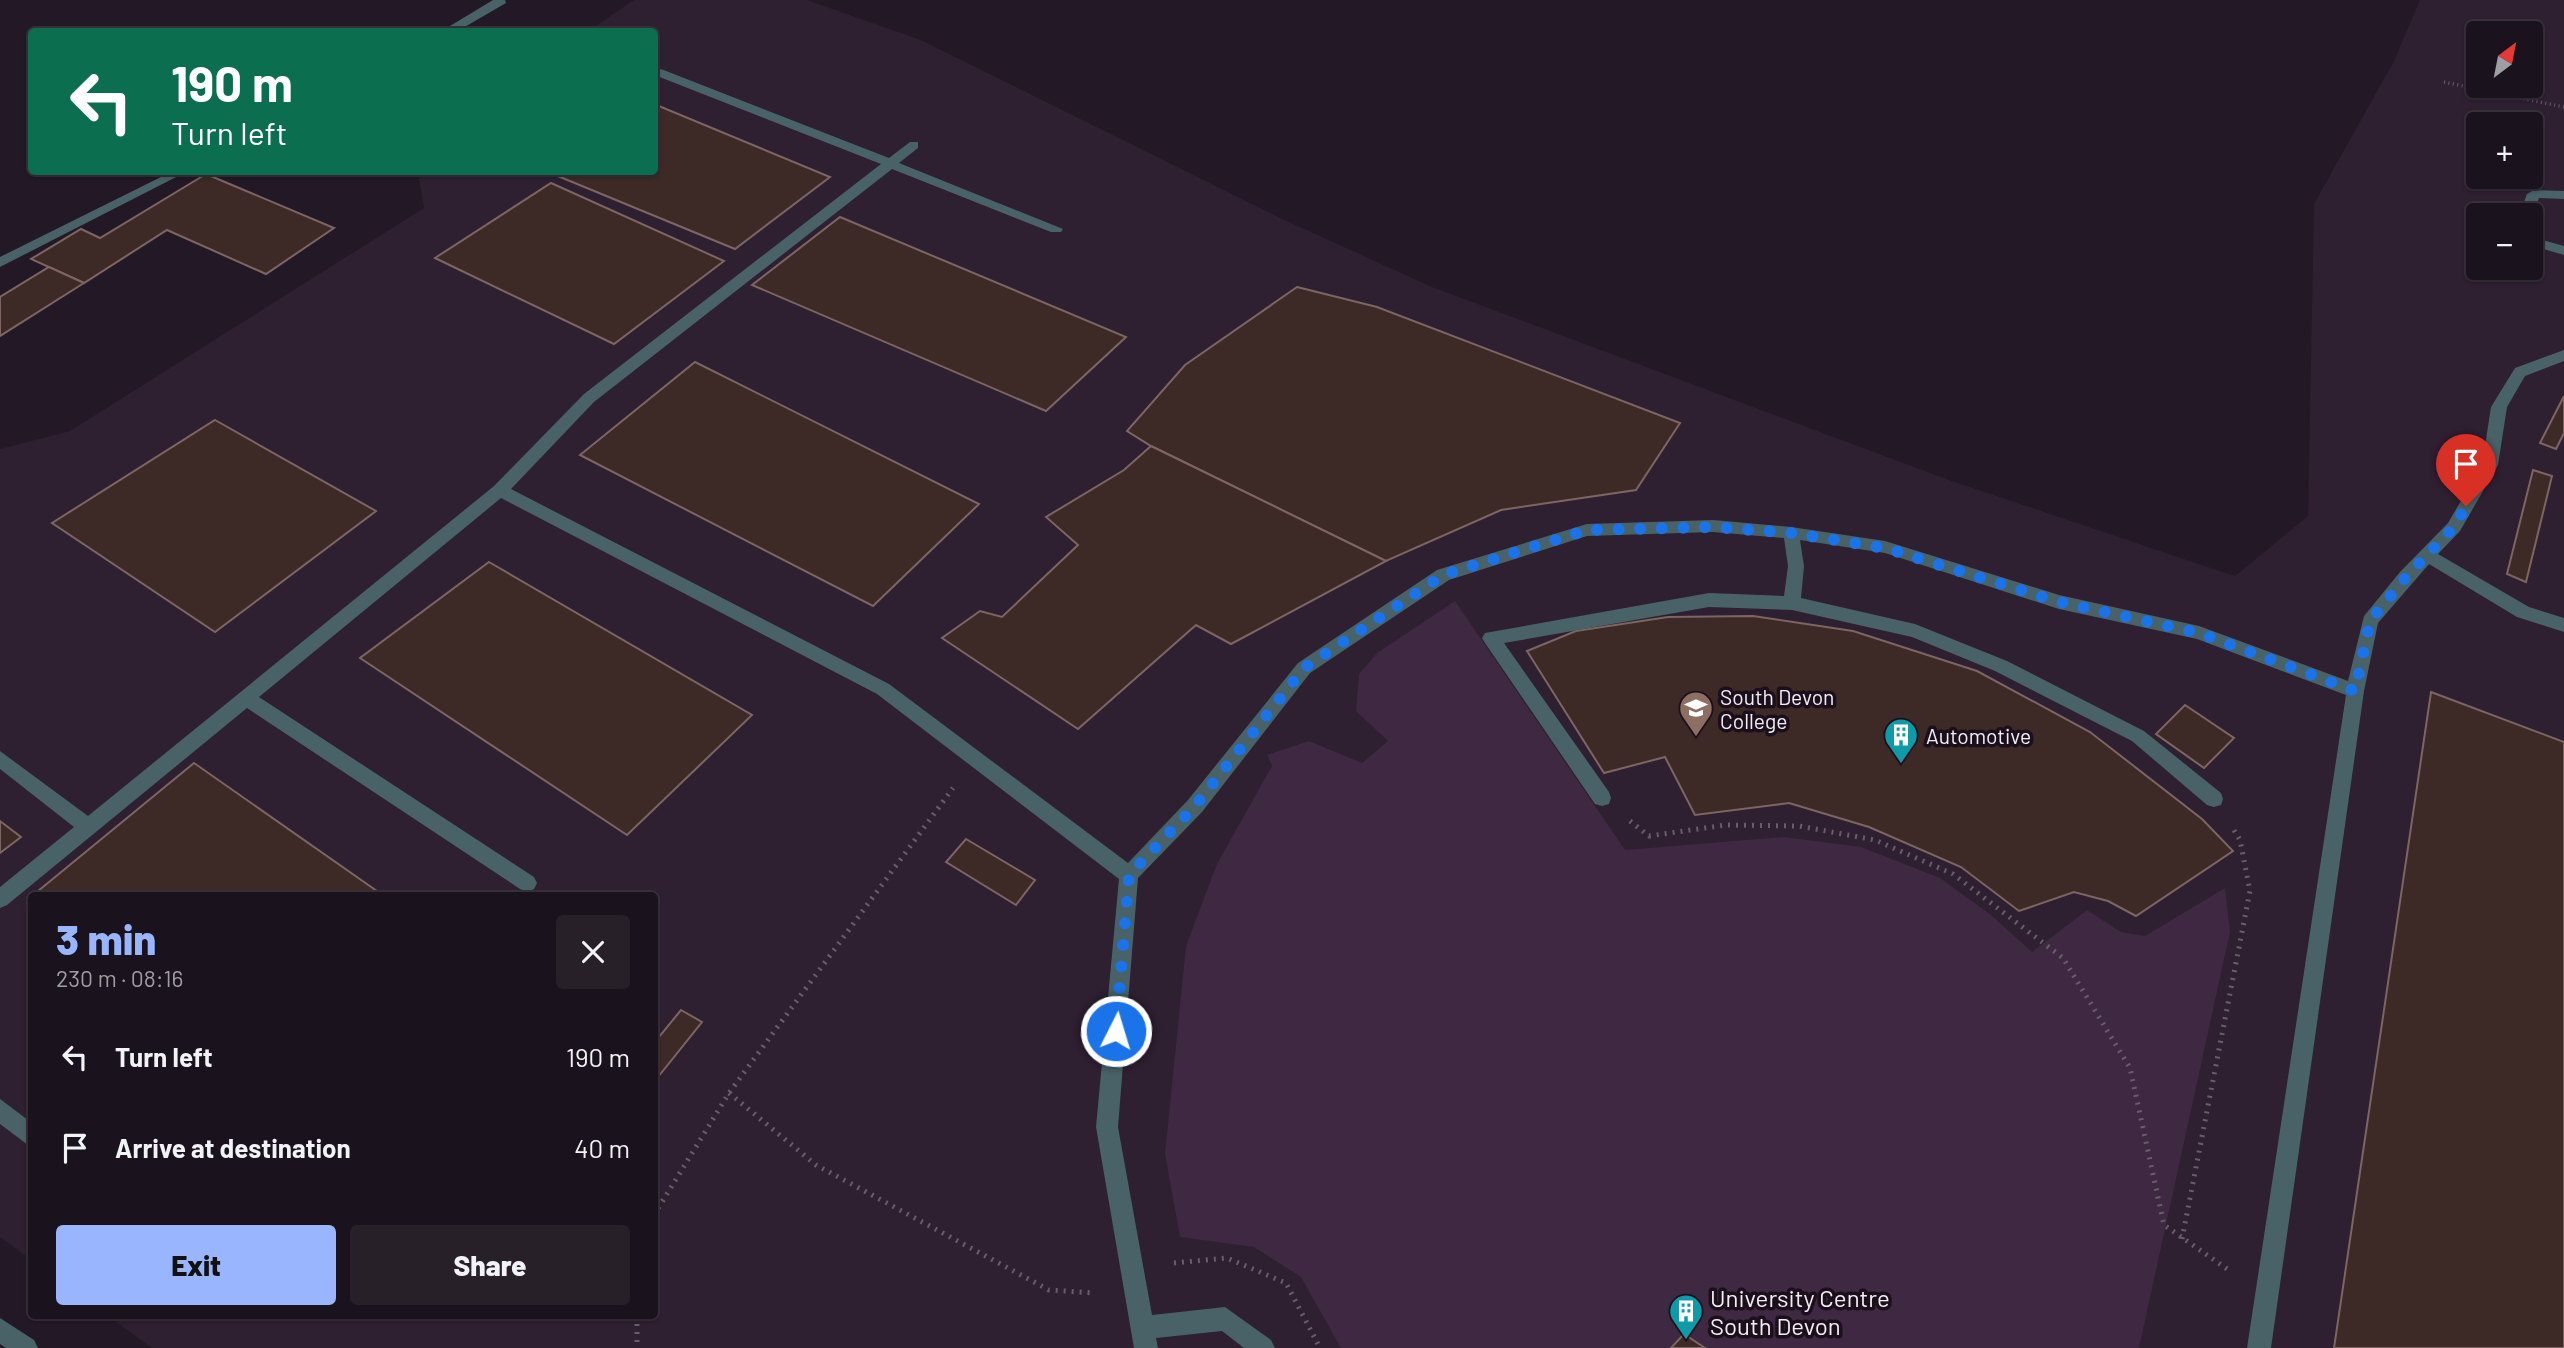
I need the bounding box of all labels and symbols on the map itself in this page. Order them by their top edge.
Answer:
north arrow [2466,21,2543,98]
pin [2436,434,2496,506]
place label: South Devon College [1720,684,1834,733]
school or university icon: South Devon College [1677,689,1715,738]
building icon: Automotive [1882,716,1920,765]
place label: Automotive [1926,723,2031,748]
position arrow [1079,994,1153,1068]
place label: University Centre South Devon [1710,1283,1890,1340]
building icon: University Centre South Devon [1667,1292,1705,1341]

